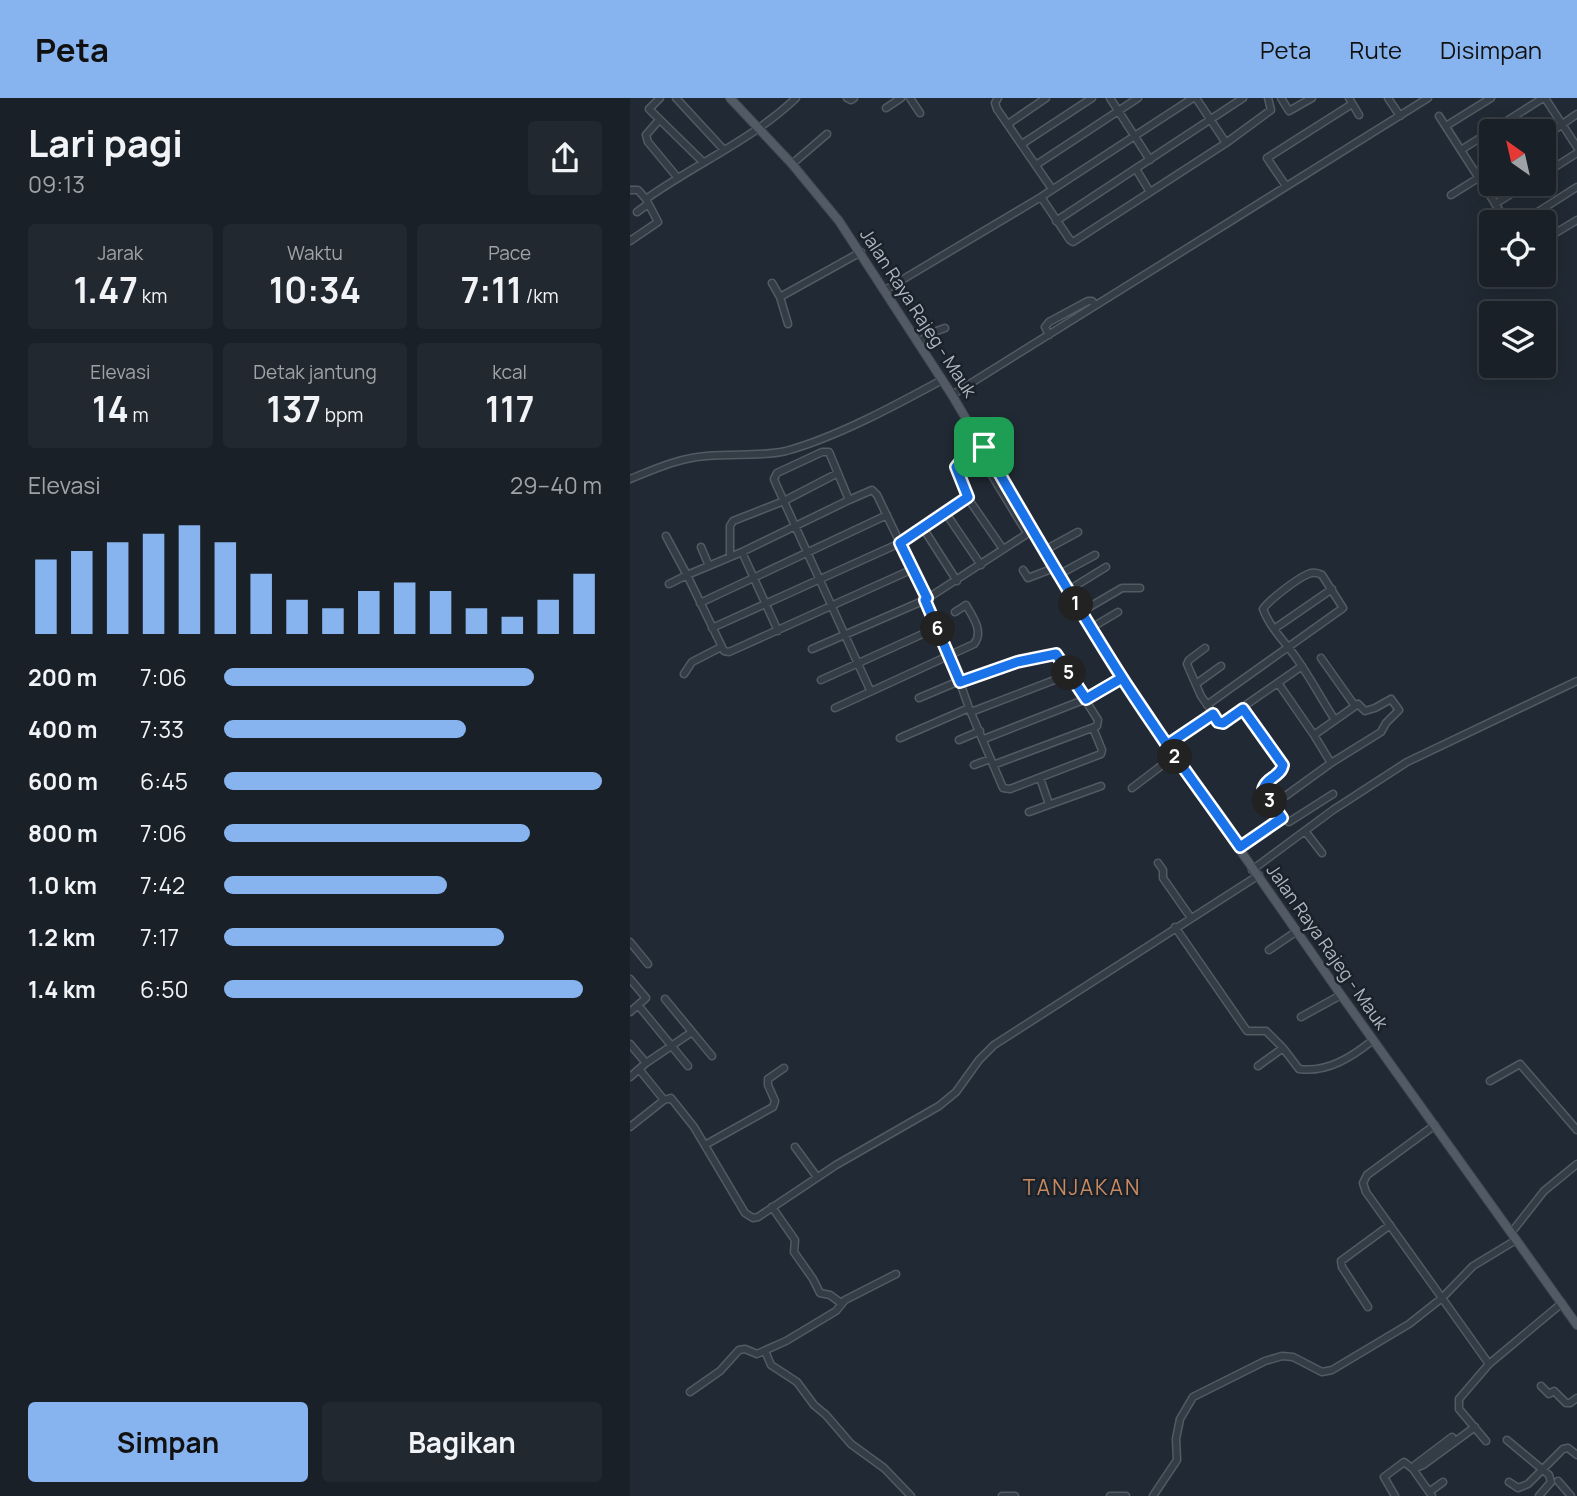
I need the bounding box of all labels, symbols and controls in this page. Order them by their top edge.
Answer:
text: Peta [35,27,109,72]
text: Peta [1260,33,1311,66]
text: Rute [1349,33,1402,66]
text: Disimpan [1440,33,1542,66]
text: Lari pagi [28,116,183,168]
north arrow [1479,119,1556,196]
map controls [1479,119,1556,378]
button: share [528,121,602,195]
text: 09:13 [28,168,85,200]
button: locate [1479,210,1556,287]
street label: Jalan Raya Rajeg - Mauk [855,223,983,402]
text: Jarak [97,240,143,266]
text: Waktu [287,240,343,266]
text: Pace [488,240,531,266]
text: 1.47 [73,266,138,314]
text: 10:34 [269,266,361,314]
text: 7:11 [461,266,522,314]
text: km [138,283,167,309]
text: /km [522,283,559,309]
button: layers [1479,301,1556,378]
text: Elevasi [90,359,150,385]
text: Detak jantung [253,359,377,385]
text: kcal [492,359,527,385]
text: 14 [92,385,129,433]
text: 137 [267,385,321,433]
text: 117 [485,385,534,433]
text: m [129,402,149,428]
text: bpm [321,402,363,428]
pin [954,417,1014,477]
icon: arrive [965,428,1003,466]
text: Elevasi [28,469,101,501]
text: 29–40 m [510,469,602,501]
pin: 1 [1058,587,1094,622]
text: 1 [1071,590,1080,616]
pin: 6 [920,612,956,646]
text: 6 [932,615,943,641]
pin: 5 [1052,656,1087,690]
text: 5 [1063,659,1074,685]
text: 200 m [28,661,97,693]
text: 7:06 [140,661,187,693]
text: 400 m [28,713,98,745]
text: 7:33 [140,713,184,745]
pin: 2 [1158,740,1192,774]
text: 2 [1169,743,1180,769]
text: 600 m [28,765,98,797]
text: 6:45 [140,765,188,797]
pin: 3 [1252,784,1288,818]
text: 3 [1264,787,1275,813]
text: 800 m [28,817,98,849]
text: 7:06 [140,817,187,849]
street label: Jalan Raya Rajeg - Mauk [1262,859,1395,1035]
text: 1.0 km [28,869,97,901]
text: 7:42 [140,869,185,901]
text: 1.2 km [28,921,95,953]
text: 7:17 [140,921,179,953]
text: 1.4 km [28,973,96,1005]
text: 6:50 [140,973,188,1005]
district label: TANJAKAN [1023,1173,1141,1201]
button: Simpan [28,1402,308,1482]
button: Bagikan [322,1402,602,1482]

